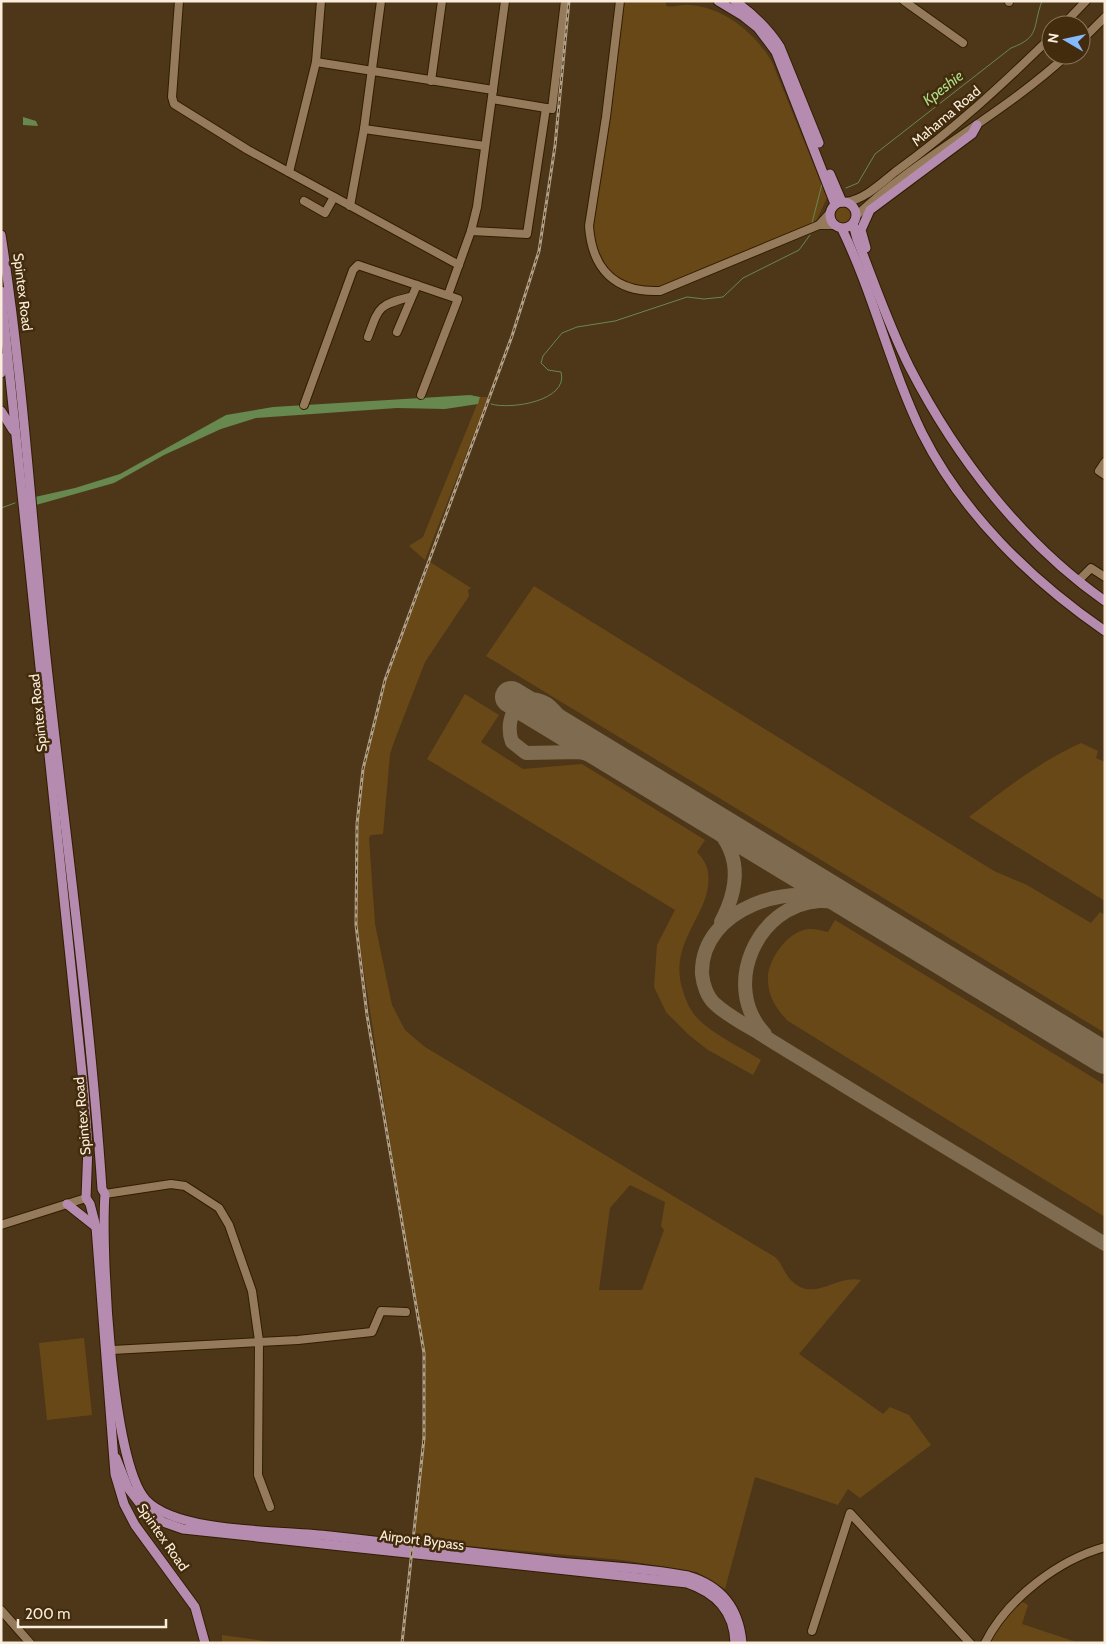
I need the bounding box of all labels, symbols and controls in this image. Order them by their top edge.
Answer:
north arrow [1041,15,1091,65]
text: N [1043,32,1063,44]
water label: Kpeshie [919,67,967,109]
street label: Mahama Road [908,82,984,150]
street label: Spintex Road [9,252,37,332]
street label: Spintex Road [25,673,51,753]
street label: Spintex Road [70,1076,94,1156]
street label: Spintex Road [133,1500,193,1574]
street label: Airport Bypass [379,1526,466,1554]
scale bar [18,1596,165,1628]
text: 200 m [25,1605,70,1623]

